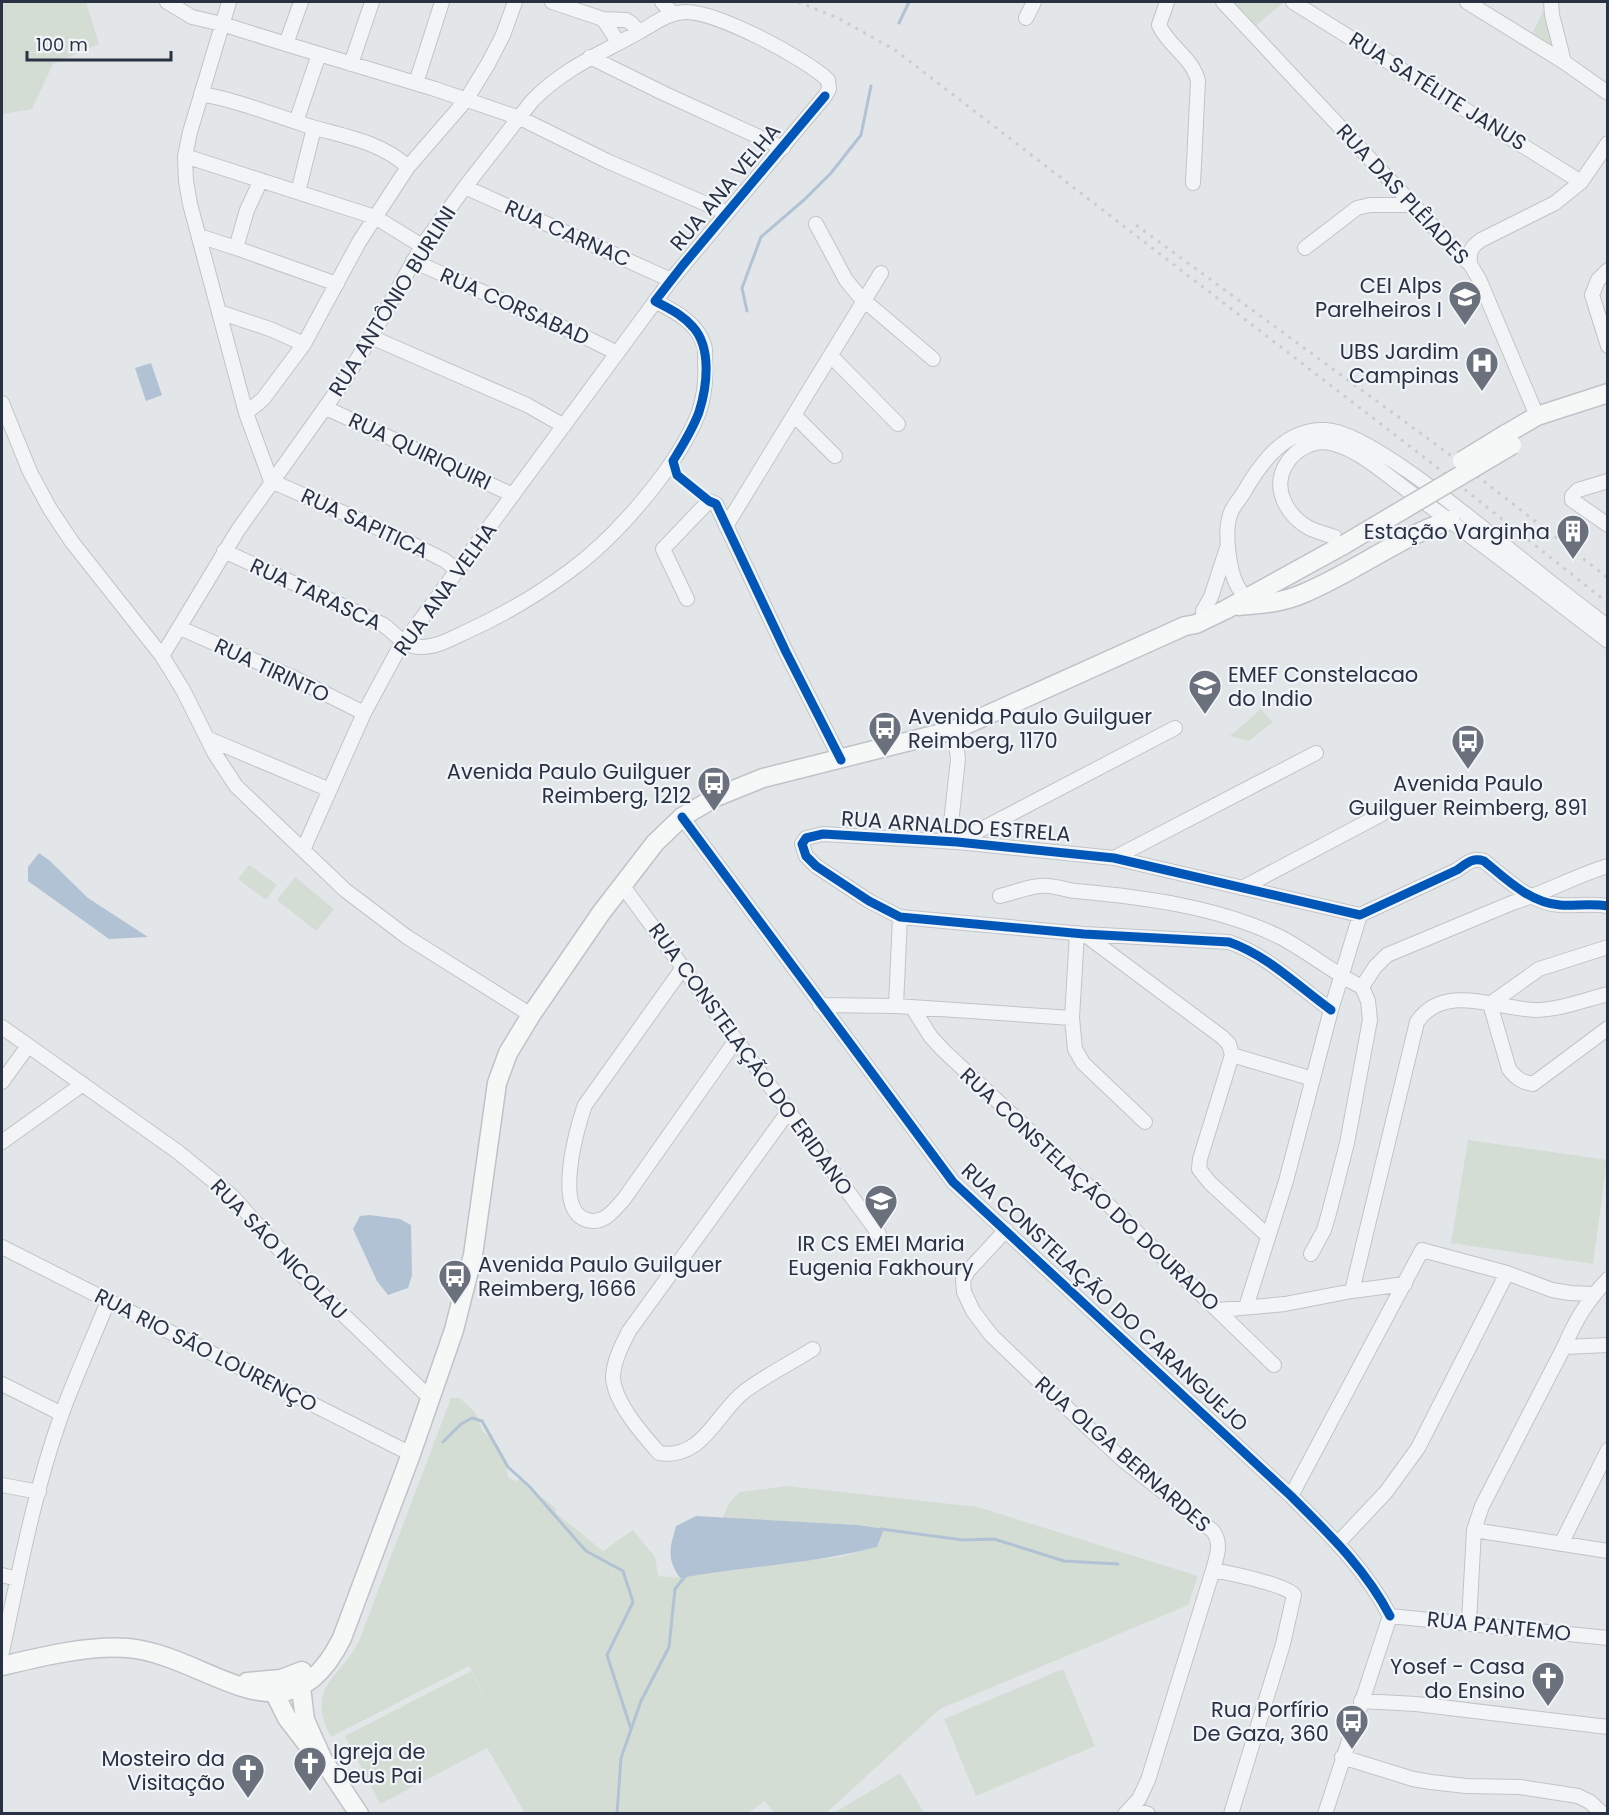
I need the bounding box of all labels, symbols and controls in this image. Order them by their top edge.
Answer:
scale bar [27,24,171,62]
street label: RUA SATÉLITE JANUS [1344,25,1532,157]
text: 100 m [36,32,88,57]
street label: RUA ANA VELHA [663,117,787,257]
street label: RUA DAS PLÊIADES [1330,117,1476,271]
street label: RUA CARNAC [500,192,636,274]
street label: RUA ANTÔNIO BURLINI [322,200,462,402]
street label: RUA CORSABAD [436,260,594,352]
place label: CEI Alps Parelheiros I [1315,271,1442,324]
school or university icon: CEI Alps Parelheiros I [1447,279,1483,326]
place label: UBS Jardim Campinas [1340,337,1459,390]
hospital icon: UBS Jardim Campinas [1464,345,1500,392]
street label: RUA QUIRIQUIRI [344,405,496,497]
street label: RUA SAPITICA [297,481,433,565]
building icon: Estação Varginha [1555,513,1591,560]
street label: RUA ANA VELHA [387,517,503,661]
place label: Estação Varginha [1364,517,1550,546]
street label: RUA TARASCA [246,551,386,637]
street label: RUA TIRINTO [210,631,334,709]
place label: EMEF Constelacao do Indio [1228,660,1418,713]
school or university icon: EMEF Constelacao do Indio [1187,668,1223,715]
place label: Avenida Paulo Guilguer Reimberg, 1170 [908,702,1152,755]
bus stop icon: Avenida Paulo Guilguer Reimberg, 1170 [867,710,903,757]
bus stop icon: Avenida Paulo Guilguer Reimberg, 891 [1450,723,1486,770]
place label: Avenida Paulo Guilguer Reimberg, 1212 [447,757,691,810]
bus stop icon: Avenida Paulo Guilguer Reimberg, 1212 [696,765,732,812]
place label: Avenida Paulo Guilguer Reimberg, 891 [1348,769,1588,822]
street label: RUA ARNALDO ESTRELA [840,804,1072,848]
street label: RUA CONSTELAÇÃO DO ERIDANO [642,917,860,1201]
street label: RUA CONSTELAÇÃO DO DOURADO [954,1061,1226,1317]
street label: RUA CONSTELAÇÃO DO CARANGUEJO [955,1156,1255,1438]
street label: RUA SÃO NICOLAU [204,1172,354,1326]
school or university icon: IR CS EMEI Maria Eugenia Fakhoury [863,1183,899,1230]
place label: IR CS EMEI Maria Eugenia Fakhoury [788,1229,974,1282]
place label: Avenida Paulo Guilguer Reimberg, 1666 [478,1250,722,1303]
bus stop icon: Avenida Paulo Guilguer Reimberg, 1666 [437,1258,473,1305]
street label: RUA RIO SÃO LOURENÇO [90,1281,322,1419]
street label: RUA OLGA BERNARDES [1029,1369,1217,1539]
street label: RUA PANTEMO [1426,1604,1572,1648]
place label: Yosef - Casa do Ensino [1390,1652,1525,1705]
church icon: Yosef - Casa do Ensino [1530,1660,1566,1707]
place label: Rua Porfírio De Gaza, 360 [1193,1695,1329,1748]
bus stop icon: Rua Porfírio De Gaza, 360 [1334,1703,1370,1750]
place label: Igreja de Deus Pai [333,1737,425,1790]
place label: Mosteiro da Visitação [101,1744,225,1797]
church icon: Igreja de Deus Pai [292,1745,328,1792]
church icon: Mosteiro da Visitação [230,1752,266,1799]

